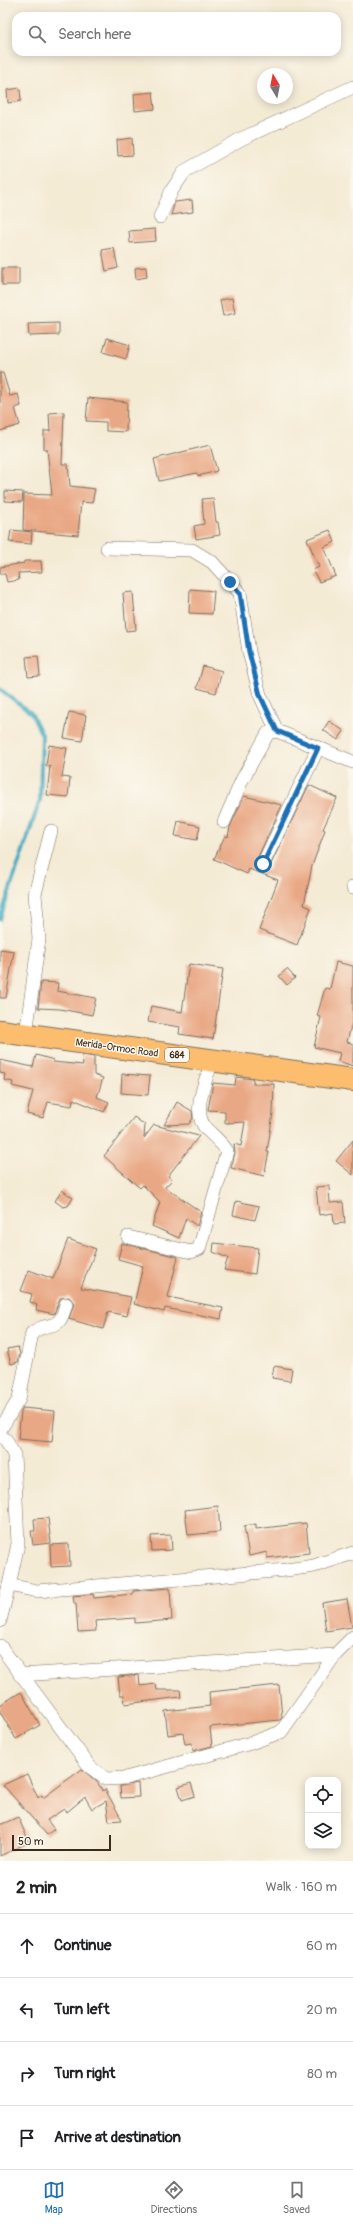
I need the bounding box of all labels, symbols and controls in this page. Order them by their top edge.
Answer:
search box [12,12,341,56]
icon: search [26,23,48,45]
text: Search here [58,25,131,44]
north arrow [257,68,293,104]
route end [221,573,239,591]
route start [254,855,272,873]
street label: Merida-Ormoc Road [75,1036,159,1060]
road number: 684 [165,1048,189,1062]
map controls [305,1777,341,1849]
button: locate [305,1777,341,1813]
button: layers [305,1813,341,1849]
scale bar [12,1833,111,1852]
text: 50 m [18,1835,44,1848]
text: 2 min [16,1877,57,1898]
text: Walk · 160 m [266,1879,337,1895]
icon: ahead [16,1935,38,1957]
text: Continue [54,1936,112,1955]
text: 60 m [306,1938,337,1954]
icon: left [16,1999,38,2021]
text: Turn left [54,2000,110,2019]
text: 20 m [306,2002,337,2018]
icon: right [16,2063,38,2085]
text: Turn right [54,2064,115,2083]
text: 80 m [307,2066,337,2082]
icon: arrive [16,2127,38,2149]
text: Arrive at destination [54,2128,181,2147]
tab: Map [43,2179,65,2216]
tab: Directions [151,2179,197,2216]
tab: Saved [283,2179,310,2216]

